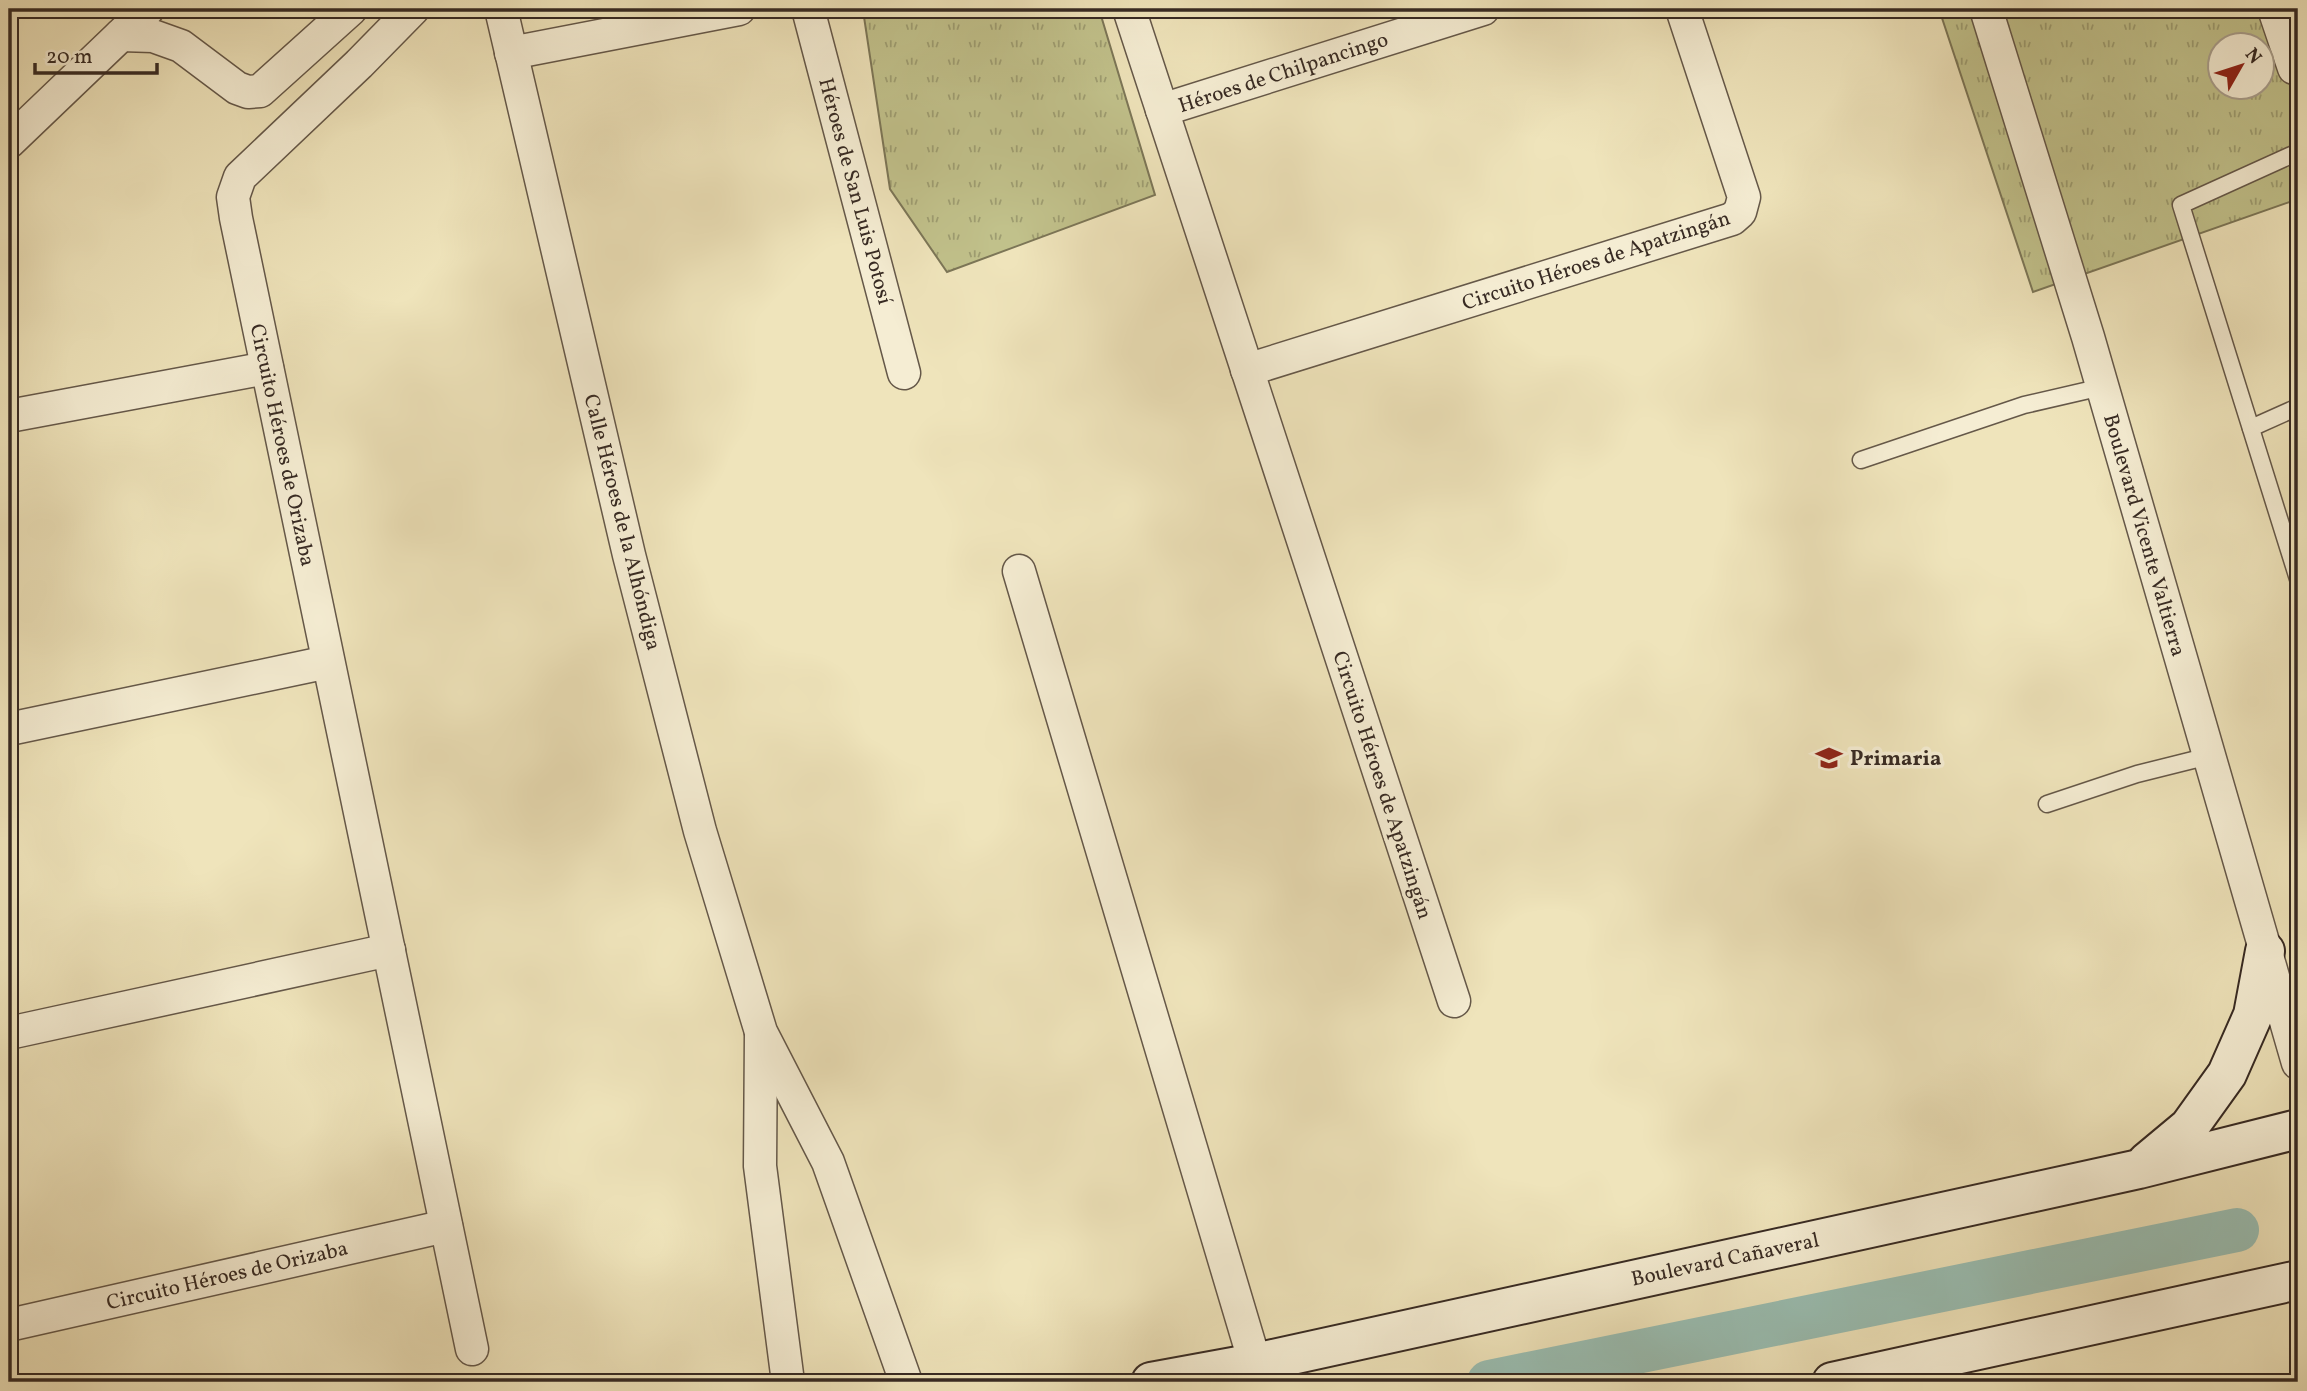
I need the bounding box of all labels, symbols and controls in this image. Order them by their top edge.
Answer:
street label: Héroes de Chilpancingo [1175,26,1392,121]
scale bar [35,32,158,76]
north arrow [2206,32,2276,102]
text: 20 m [46,43,92,72]
text: N [2238,43,2267,70]
street label: Héroes de San Luis Potosí [810,75,899,309]
street label: Circuito Héroes de Apatzingán [1459,204,1734,319]
street label: Circuito Héroes de Orizaba [242,321,321,569]
street label: Calle Héroes de la Alhóndiga [576,391,667,654]
street label: Boulevard Vicente Valtierra [2095,411,2192,660]
street label: Circuito Héroes de Apatzingán [1324,648,1439,923]
school or university icon: Primaria [1814,743,1844,773]
place label: Primaria [1850,745,1941,774]
street label: Boulevard Cañaveral [1629,1226,1822,1295]
street label: Circuito Héroes de Orizaba [104,1235,351,1318]

